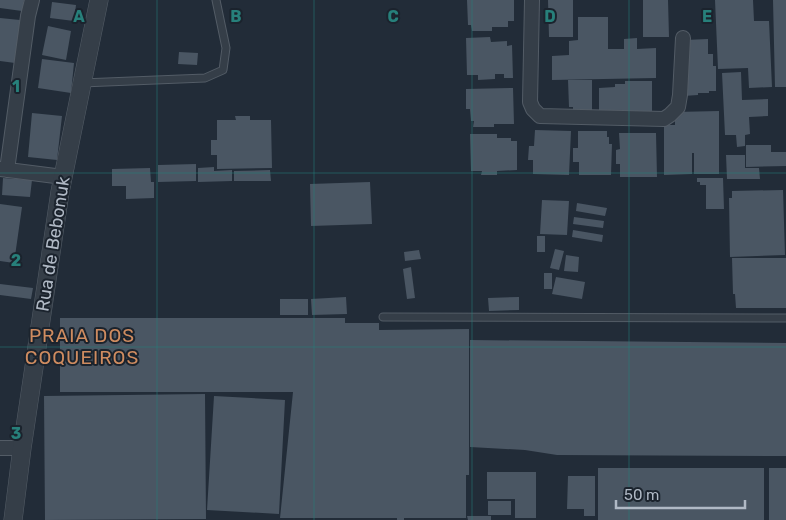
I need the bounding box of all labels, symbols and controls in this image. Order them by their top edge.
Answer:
text: A [73,7,85,26]
text: B [230,7,242,26]
text: C [387,7,399,26]
text: D [544,7,556,26]
text: E [702,7,712,26]
text: 1 [12,77,20,96]
street label: Rua de Bebonuk [31,174,75,313]
text: 2 [11,251,21,270]
district label: PRAIA DOS COQUEIROS [25,324,139,369]
text: 3 [11,424,21,443]
scale bar [616,478,745,510]
text: 50 m [624,486,659,504]

